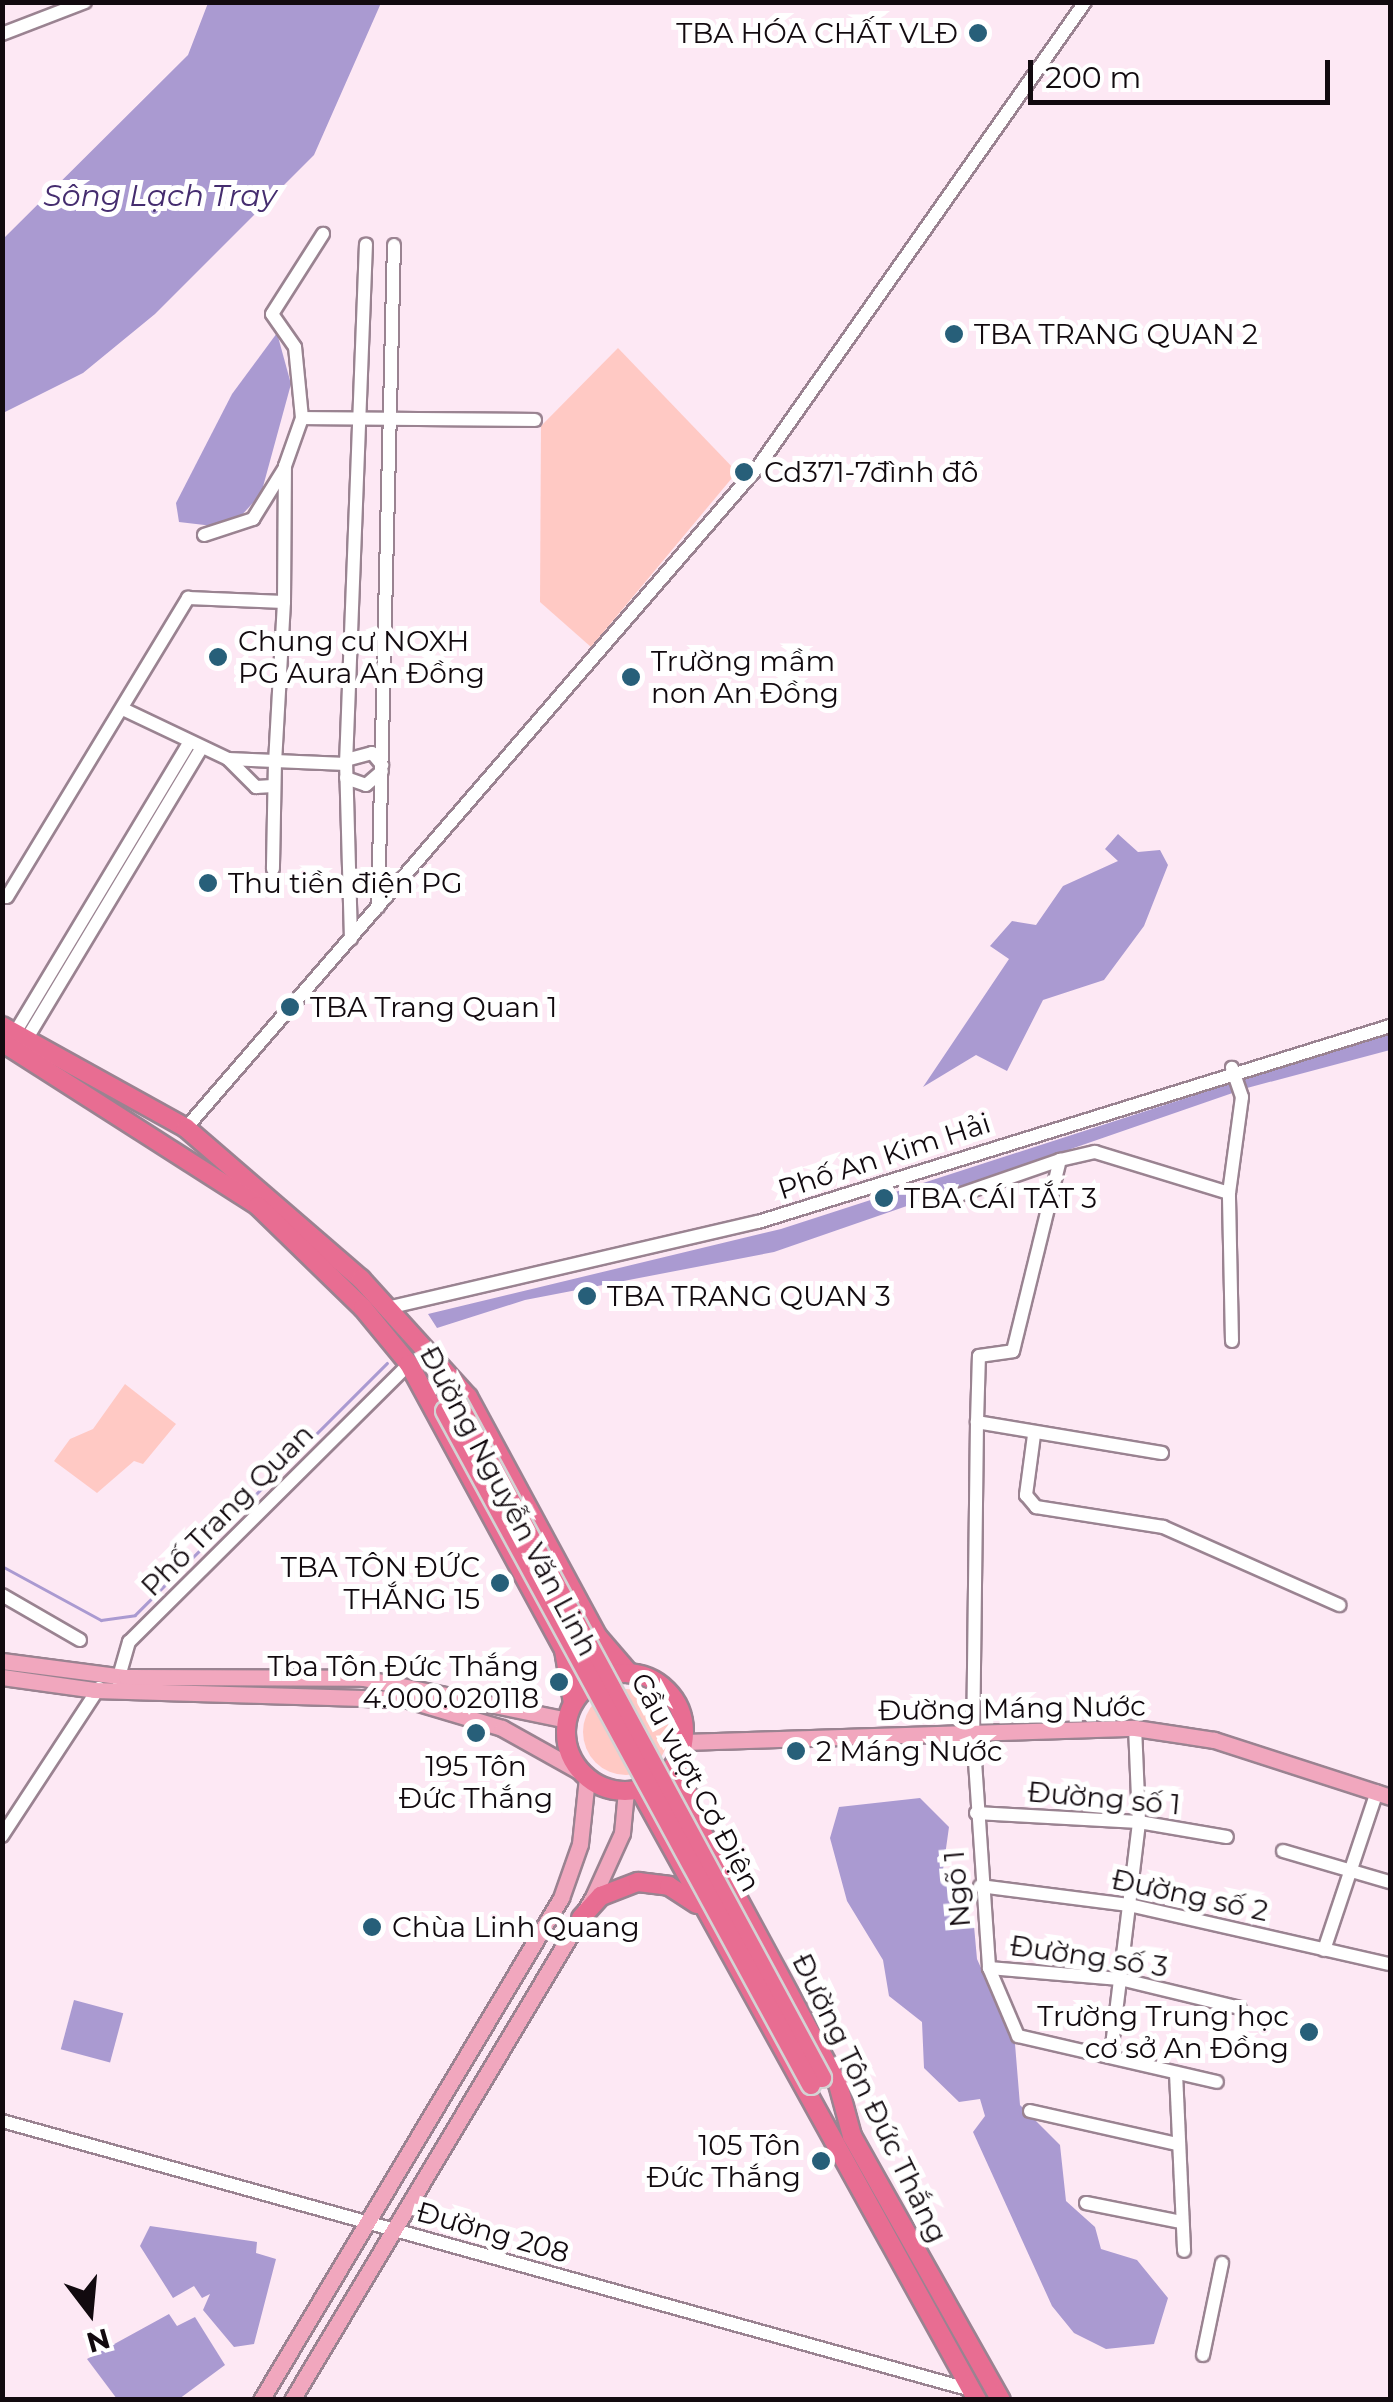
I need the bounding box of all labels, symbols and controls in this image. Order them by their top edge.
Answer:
place label: TBA HÓA CHẤT VLĐ [676,16,958,50]
marker: TBA HÓA CHẤT VLĐ [967,22,989,44]
scale bar [1033,40,1336,102]
text: 200 m [1045,59,1141,96]
water label: Sông Lạch Tray [43,178,277,214]
place label: TBA TRANG QUAN 2 [974,317,1258,351]
marker: TBA TRANG QUAN 2 [943,323,965,345]
place label: Cd371-7đình đô [764,455,978,489]
marker: Cd371-7đình đô [733,461,755,483]
place label: Chung cư NOXH PG Aura An Đồng [238,624,485,690]
place label: Trường mầm non An Đồng [651,644,839,710]
marker: Chung cư NOXH PG Aura An Đồng [207,646,229,668]
marker: Trường mầm non An Đồng [620,666,642,688]
place label: Thu tiền điện PG [228,866,463,900]
marker: Thu tiền điện PG [197,872,219,894]
place label: TBA Trang Quan 1 [310,990,557,1024]
marker: TBA Trang Quan 1 [279,996,301,1018]
street label: Phố An Kim Hải [773,1106,995,1206]
place label: TBA CÁI TẮT 3 [904,1181,1097,1215]
marker: TBA CÁI TẮT 3 [873,1187,895,1209]
place label: TBA TRANG QUAN 3 [607,1279,891,1313]
marker: TBA TRANG QUAN 3 [576,1285,598,1307]
street label: Đường Nguyễn Văn Linh [413,1340,605,1662]
street label: Phố Trang Quan [134,1417,320,1603]
place label: TBA TÔN ĐỨC THẮNG 15 [281,1550,480,1616]
marker: TBA TÔN ĐỨC THẮNG 15 [489,1572,511,1594]
place label: Tba Tôn Đức Thắng 4.000.020118 [267,1649,539,1715]
street label: Cầu vượt Cơ Điện [624,1667,768,1897]
marker: Tba Tôn Đức Thắng 4.000.020118 [548,1671,570,1693]
street label: Đường Máng Nước [878,1689,1146,1727]
marker: 195 Tôn Đức Thắng [465,1722,487,1744]
place label: 2 Máng Nước [816,1734,1002,1768]
marker: 2 Máng Nước [785,1740,807,1762]
place label: 195 Tôn Đức Thắng [399,1749,553,1815]
street label: Đường số 1 [1026,1775,1182,1821]
street label: Ngõ 1 [937,1849,977,1929]
street label: Đường số 2 [1109,1862,1271,1928]
place label: Chùa Linh Quang [392,1910,640,1944]
marker: Chùa Linh Quang [361,1916,383,1938]
street label: Đường số 3 [1008,1928,1170,1984]
street label: Đường Tôn Đức Thắng [785,1948,955,2248]
place label: Trường Trung học cơ sở An Đồng [1037,1999,1289,2065]
marker: Trường Trung học cơ sở An Đồng [1298,2021,1320,2043]
place label: 105 Tôn Đức Thắng [647,2128,801,2194]
marker: 105 Tôn Đức Thắng [810,2150,832,2172]
street label: Đường 208 [413,2194,573,2270]
north arrow [40,2262,140,2362]
text: N [83,2321,114,2360]

